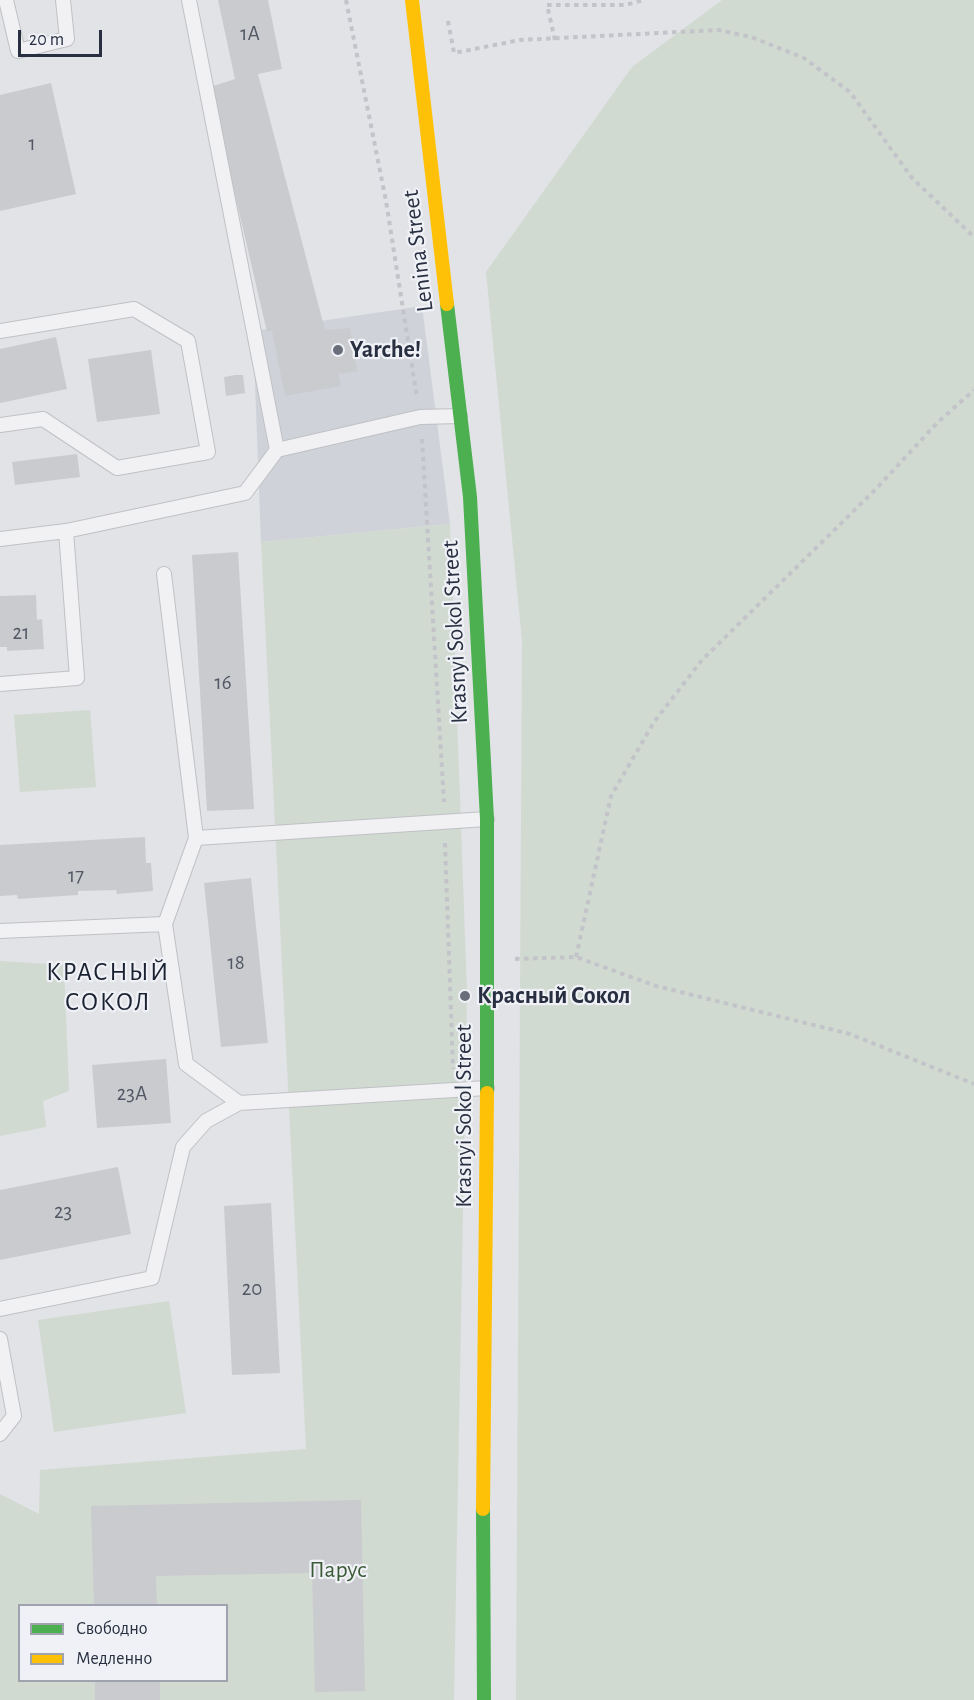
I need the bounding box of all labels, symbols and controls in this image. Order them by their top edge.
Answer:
scale bar [21,18,105,56]
house number: 1А [240,21,260,47]
text: 20 m [29,31,64,49]
house number: 1 [28,131,36,157]
street label: Lenina Street [396,188,440,314]
place label: Yarche! [350,336,421,364]
marker: Yarche! [331,343,345,357]
street label: Krasnyi Sokol Street [436,540,474,724]
house number: 21 [13,620,29,646]
house number: 16 [214,670,232,696]
house number: 17 [68,863,84,889]
house number: 18 [227,950,245,976]
district label: КРАСНЫЙ СОКОЛ [46,956,170,1018]
place label: Красный Сокол [477,982,630,1010]
marker: Красный Сокол [458,989,472,1003]
street label: Krasnyi Sokol Street [450,1024,478,1208]
house number: 23А [117,1081,147,1107]
house number: 23 [54,1199,72,1225]
house number: 20 [242,1276,262,1302]
park label: Парус [309,1556,367,1584]
legend [18,1604,228,1682]
text: Свободно [76,1620,148,1638]
text: Медленно [76,1650,152,1668]

